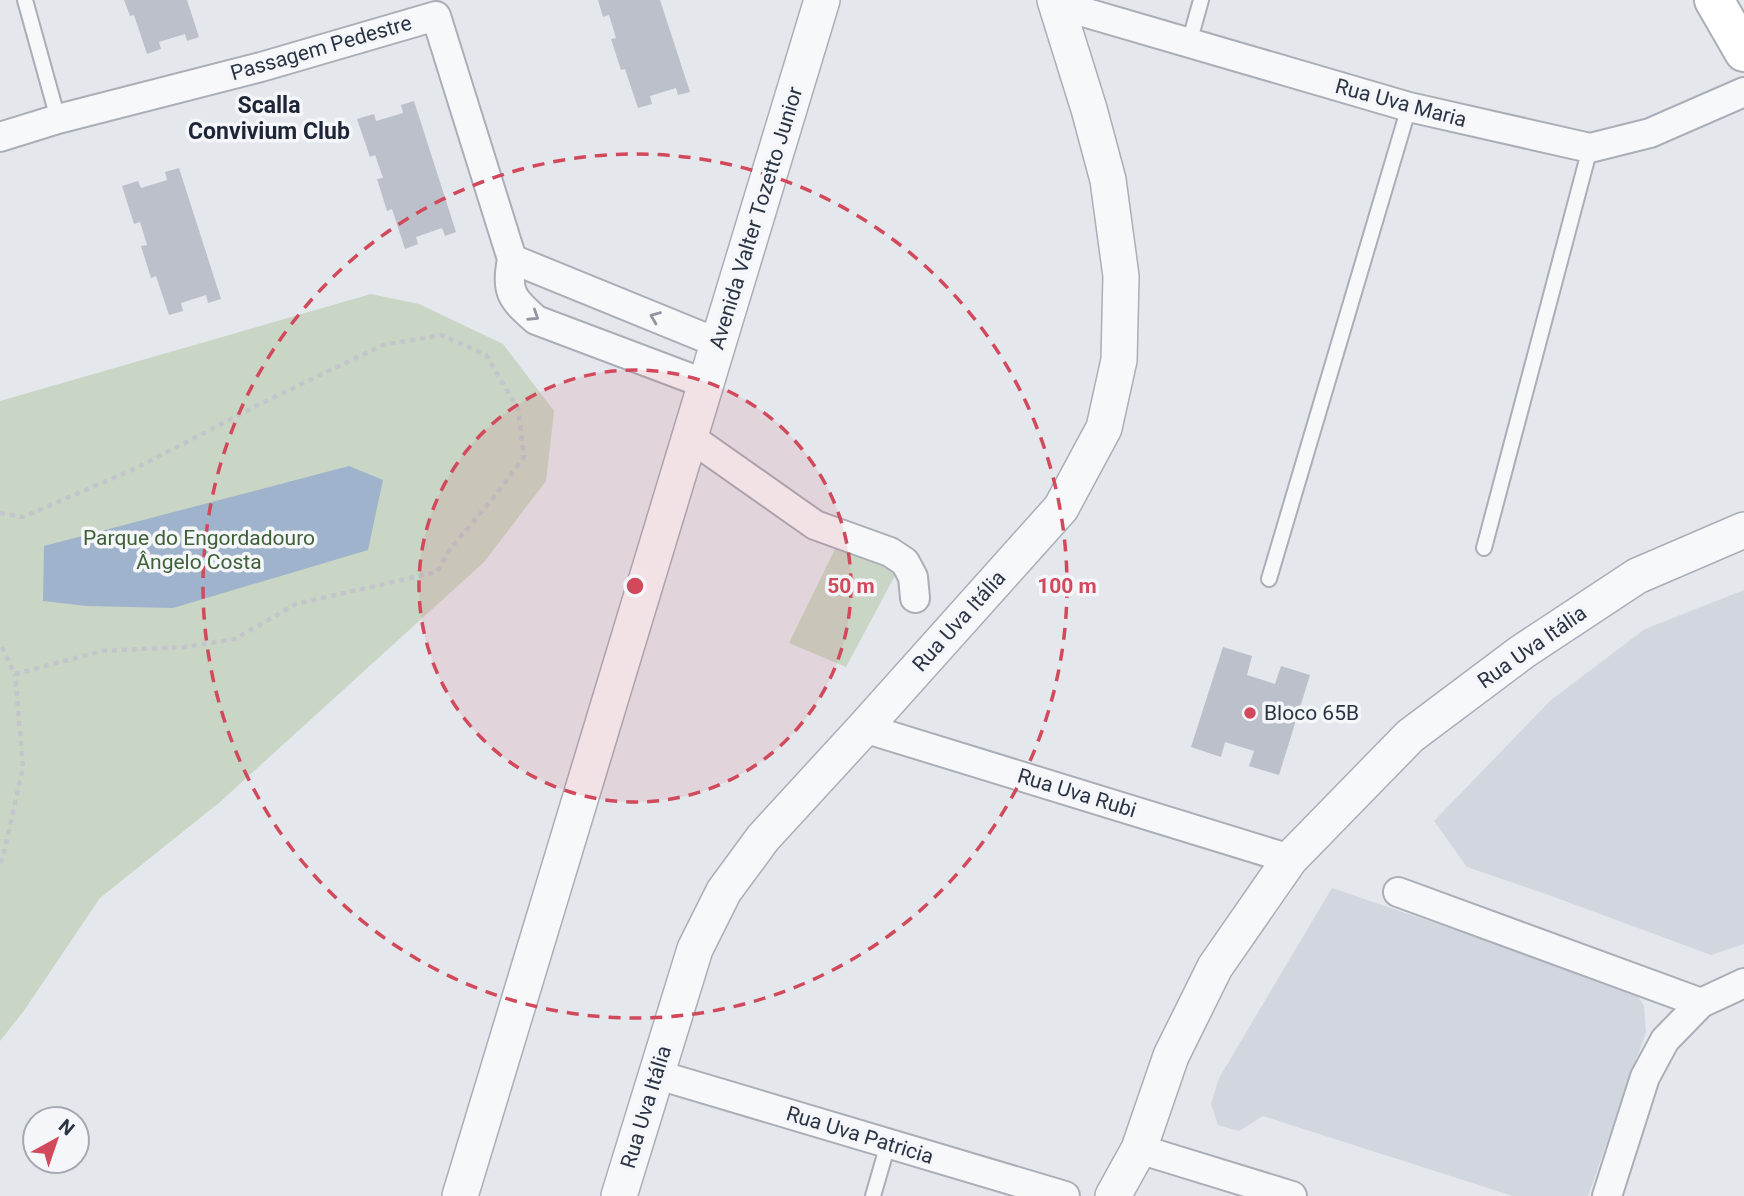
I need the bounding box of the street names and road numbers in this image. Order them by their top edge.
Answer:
street label: Passagem Pedestre [228,11,414,85]
street label: Rua Uva Maria [1333,74,1469,132]
street label: Avenida Valter Tozetto Junior [705,84,807,352]
street label: Rua Uva Itália [908,566,1010,676]
street label: Rua Uva Itália [1473,601,1591,693]
street label: Rua Uva Rubi [1015,764,1139,822]
street label: Rua Uva Itália [616,1043,676,1171]
street label: Rua Uva Patricia [784,1101,936,1169]

